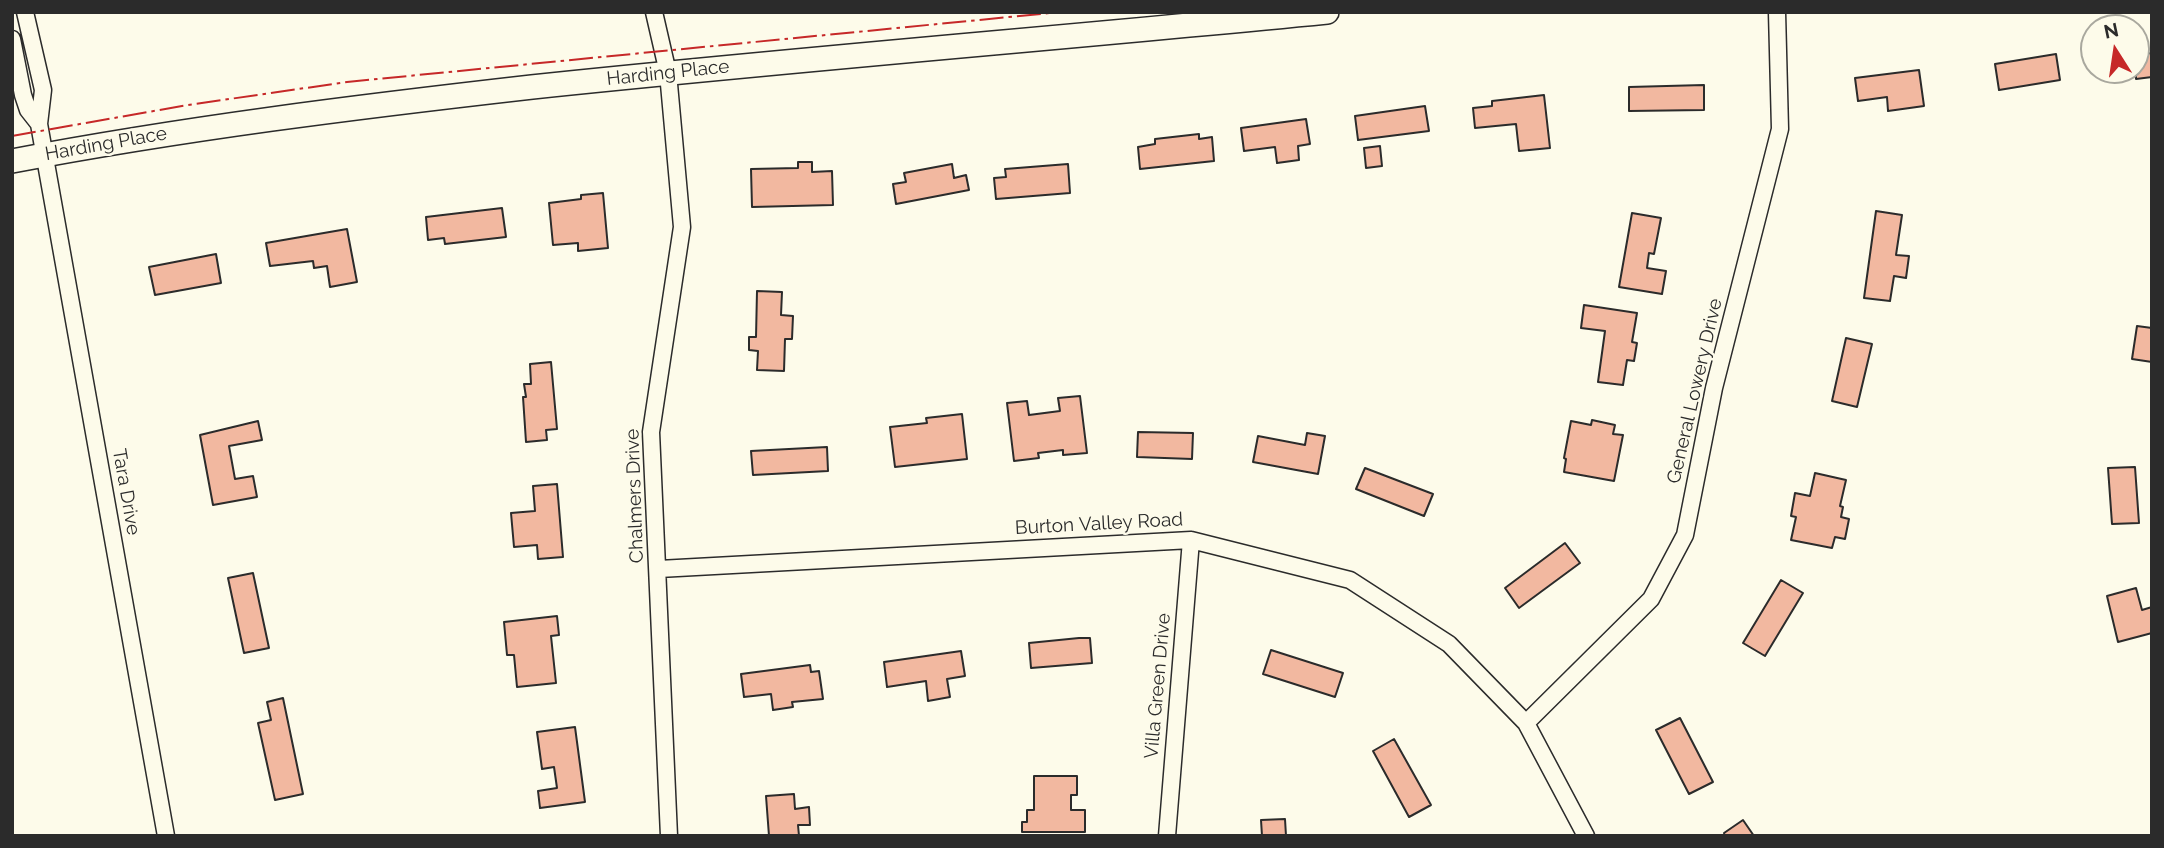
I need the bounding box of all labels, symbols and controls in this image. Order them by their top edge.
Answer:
north arrow [2080,14,2150,84]
text: N [2102,18,2120,43]
street label: Harding Place [606,55,730,91]
street label: Harding Place [43,122,169,166]
street label: General Lowery Drive [1663,296,1727,486]
street label: Chalmers Drive [621,429,649,563]
street label: Tara Drive [107,447,145,537]
street label: Burton Valley Road [1014,508,1184,540]
street label: Villa Green Drive [1140,612,1176,760]

